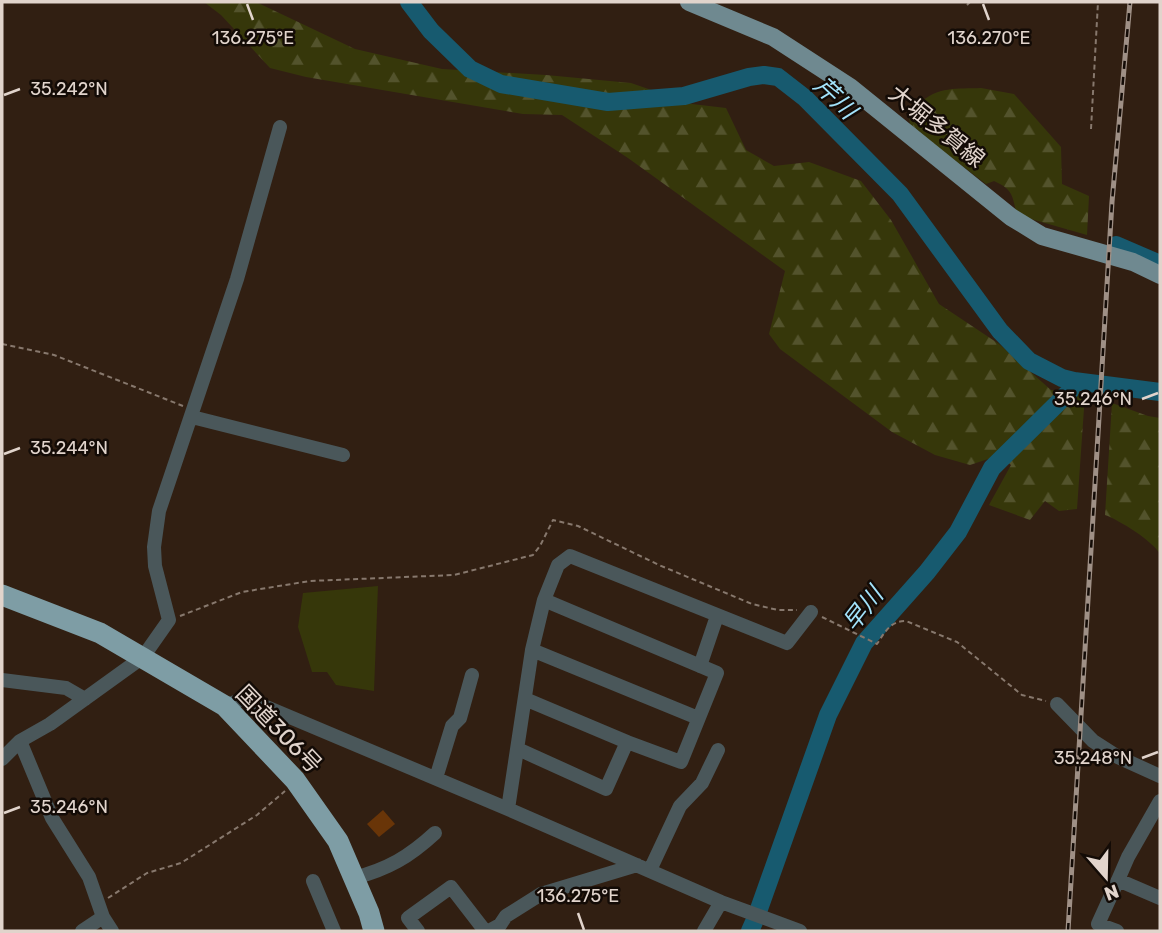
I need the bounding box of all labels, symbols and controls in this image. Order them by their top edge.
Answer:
text: 136.275°E [212,27,294,49]
text: 136.270°E [947,27,1031,49]
water label: 芹川 [808,71,864,127]
text: 35.242°N [30,78,108,100]
street label: 大堀多賀線 [884,79,990,173]
text: 35.246°N [1054,388,1132,410]
text: 35.244°N [30,437,108,459]
water label: 早川 [837,579,891,637]
street label: 国道306号 [230,679,328,779]
text: 35.248°N [1054,747,1132,769]
text: 35.246°N [30,796,108,818]
north arrow [1071,842,1141,912]
text: N [1101,879,1122,906]
text: 136.275°E [537,885,619,907]

